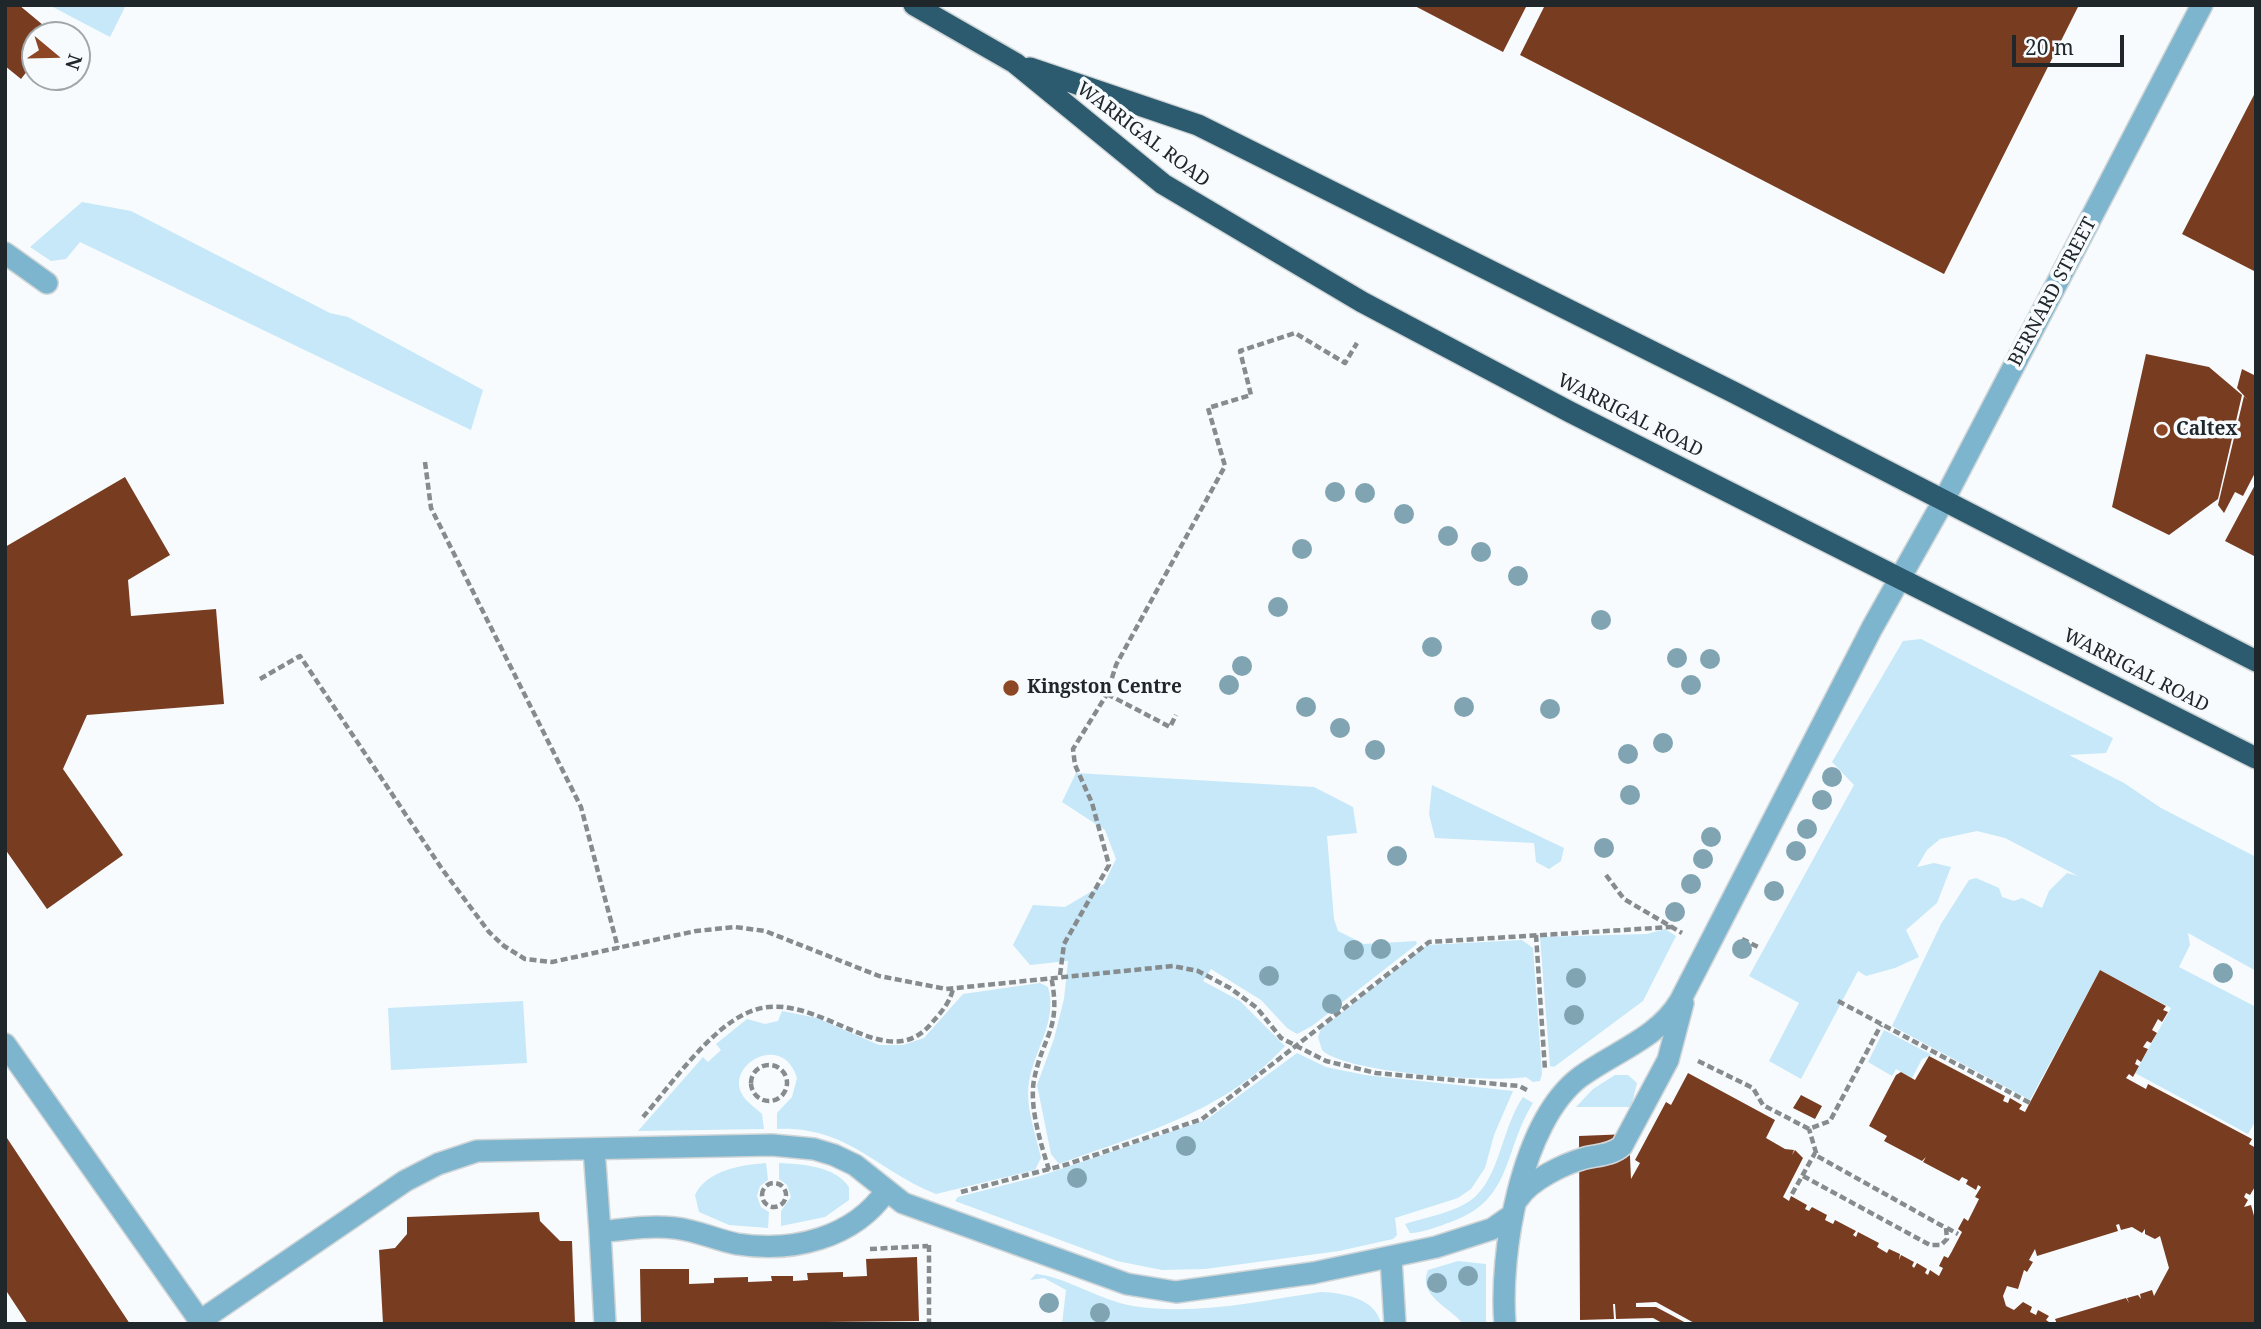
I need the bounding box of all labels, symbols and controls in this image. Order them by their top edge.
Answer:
north arrow [21,21,91,91]
scale bar [2016,21,2128,65]
text: 20 m [2025,33,2074,61]
text: N [59,51,89,73]
street label: WARRIGAL ROAD [1072,78,1214,192]
street label: BERNARD STREET [2004,214,2102,370]
street label: WARRIGAL ROAD [1553,369,1707,463]
place label: Caltex [2176,419,2238,441]
marker: Caltex [2154,422,2170,438]
street label: WARRIGAL ROAD [2059,624,2213,718]
place label: Kingston Centre [1027,677,1182,699]
marker: Kingston Centre [1001,678,1021,698]

